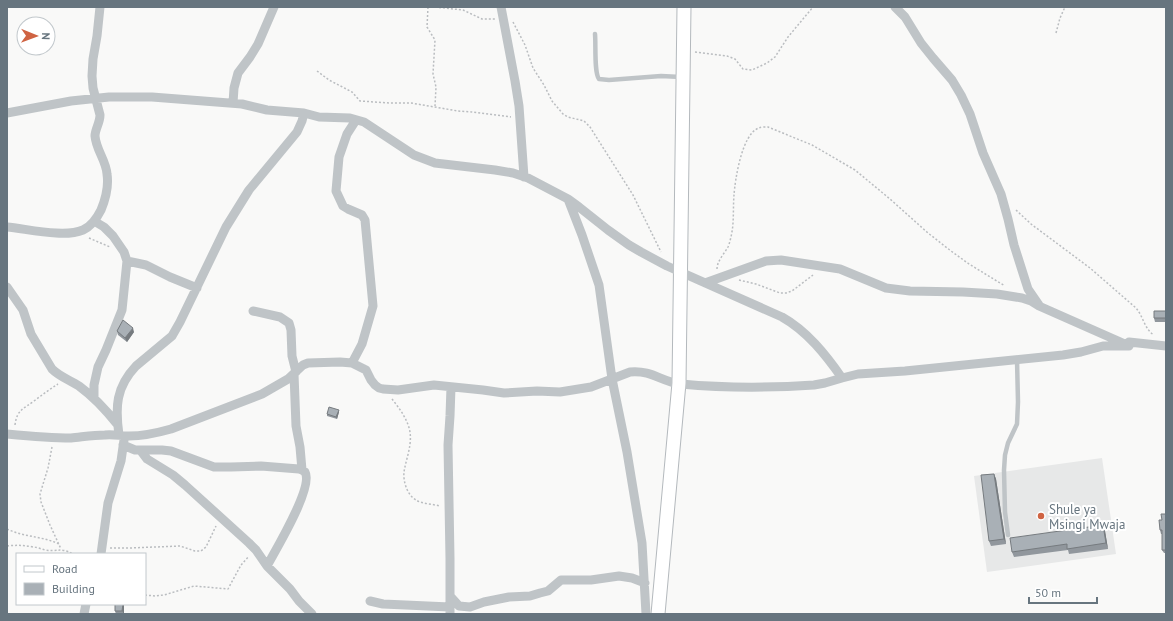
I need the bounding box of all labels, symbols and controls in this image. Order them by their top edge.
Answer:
north arrow [16,16,56,56]
text: N [39,32,53,40]
place label: Shule ya Msingi Mwaja [1049,501,1126,533]
marker: Shule ya Msingi Mwaja [1036,511,1046,521]
legend [16,553,146,605]
text: Road [52,561,77,576]
scale bar [1029,579,1097,605]
text: Building [52,581,95,596]
text: 50 m [1035,585,1061,600]

